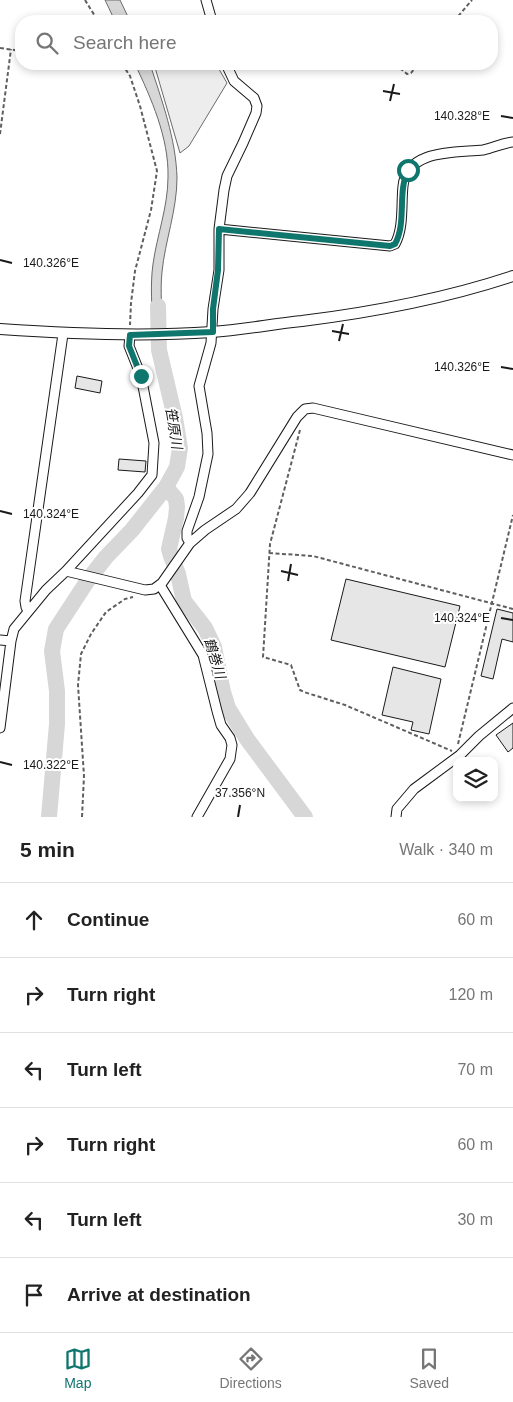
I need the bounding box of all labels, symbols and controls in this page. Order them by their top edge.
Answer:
search box [15,15,498,70]
icon: search [33,29,61,57]
text: Search here [73,32,177,53]
text: 140.328°E [434,109,490,123]
route start [397,159,420,182]
text: 140.326°E [23,256,79,270]
text: 140.326°E [434,360,490,374]
route end [130,365,153,388]
water label: 笹原川 [163,406,185,452]
text: 140.324°E [23,507,79,521]
text: 140.324°E [434,611,490,625]
water label: 鶴巻川 [201,636,229,682]
map controls [453,757,498,802]
button: layers [453,757,498,802]
text: 140.322°E [23,758,79,772]
text: 37.356°N [215,786,265,800]
text: 5 min [20,838,75,861]
text: Walk · 340 m [399,841,493,858]
icon: ahead [20,906,48,934]
text: Continue [67,909,149,930]
text: 60 m [457,911,493,928]
icon: right [20,981,48,1009]
text: Turn right [67,984,155,1005]
text: 120 m [449,986,493,1003]
icon: left [20,1056,48,1084]
text: Turn left [67,1059,142,1080]
text: 70 m [457,1061,493,1078]
icon: right [20,1131,48,1159]
text: Turn right [67,1134,155,1155]
text: 60 m [457,1136,493,1153]
icon: left [20,1206,48,1234]
text: Turn left [67,1209,142,1230]
text: 30 m [457,1211,493,1228]
icon: arrive [20,1281,48,1309]
text: Arrive at destination [67,1284,251,1305]
tab: Map [64,1345,92,1391]
tab: Directions [220,1345,282,1391]
tab: Saved [409,1345,449,1391]

